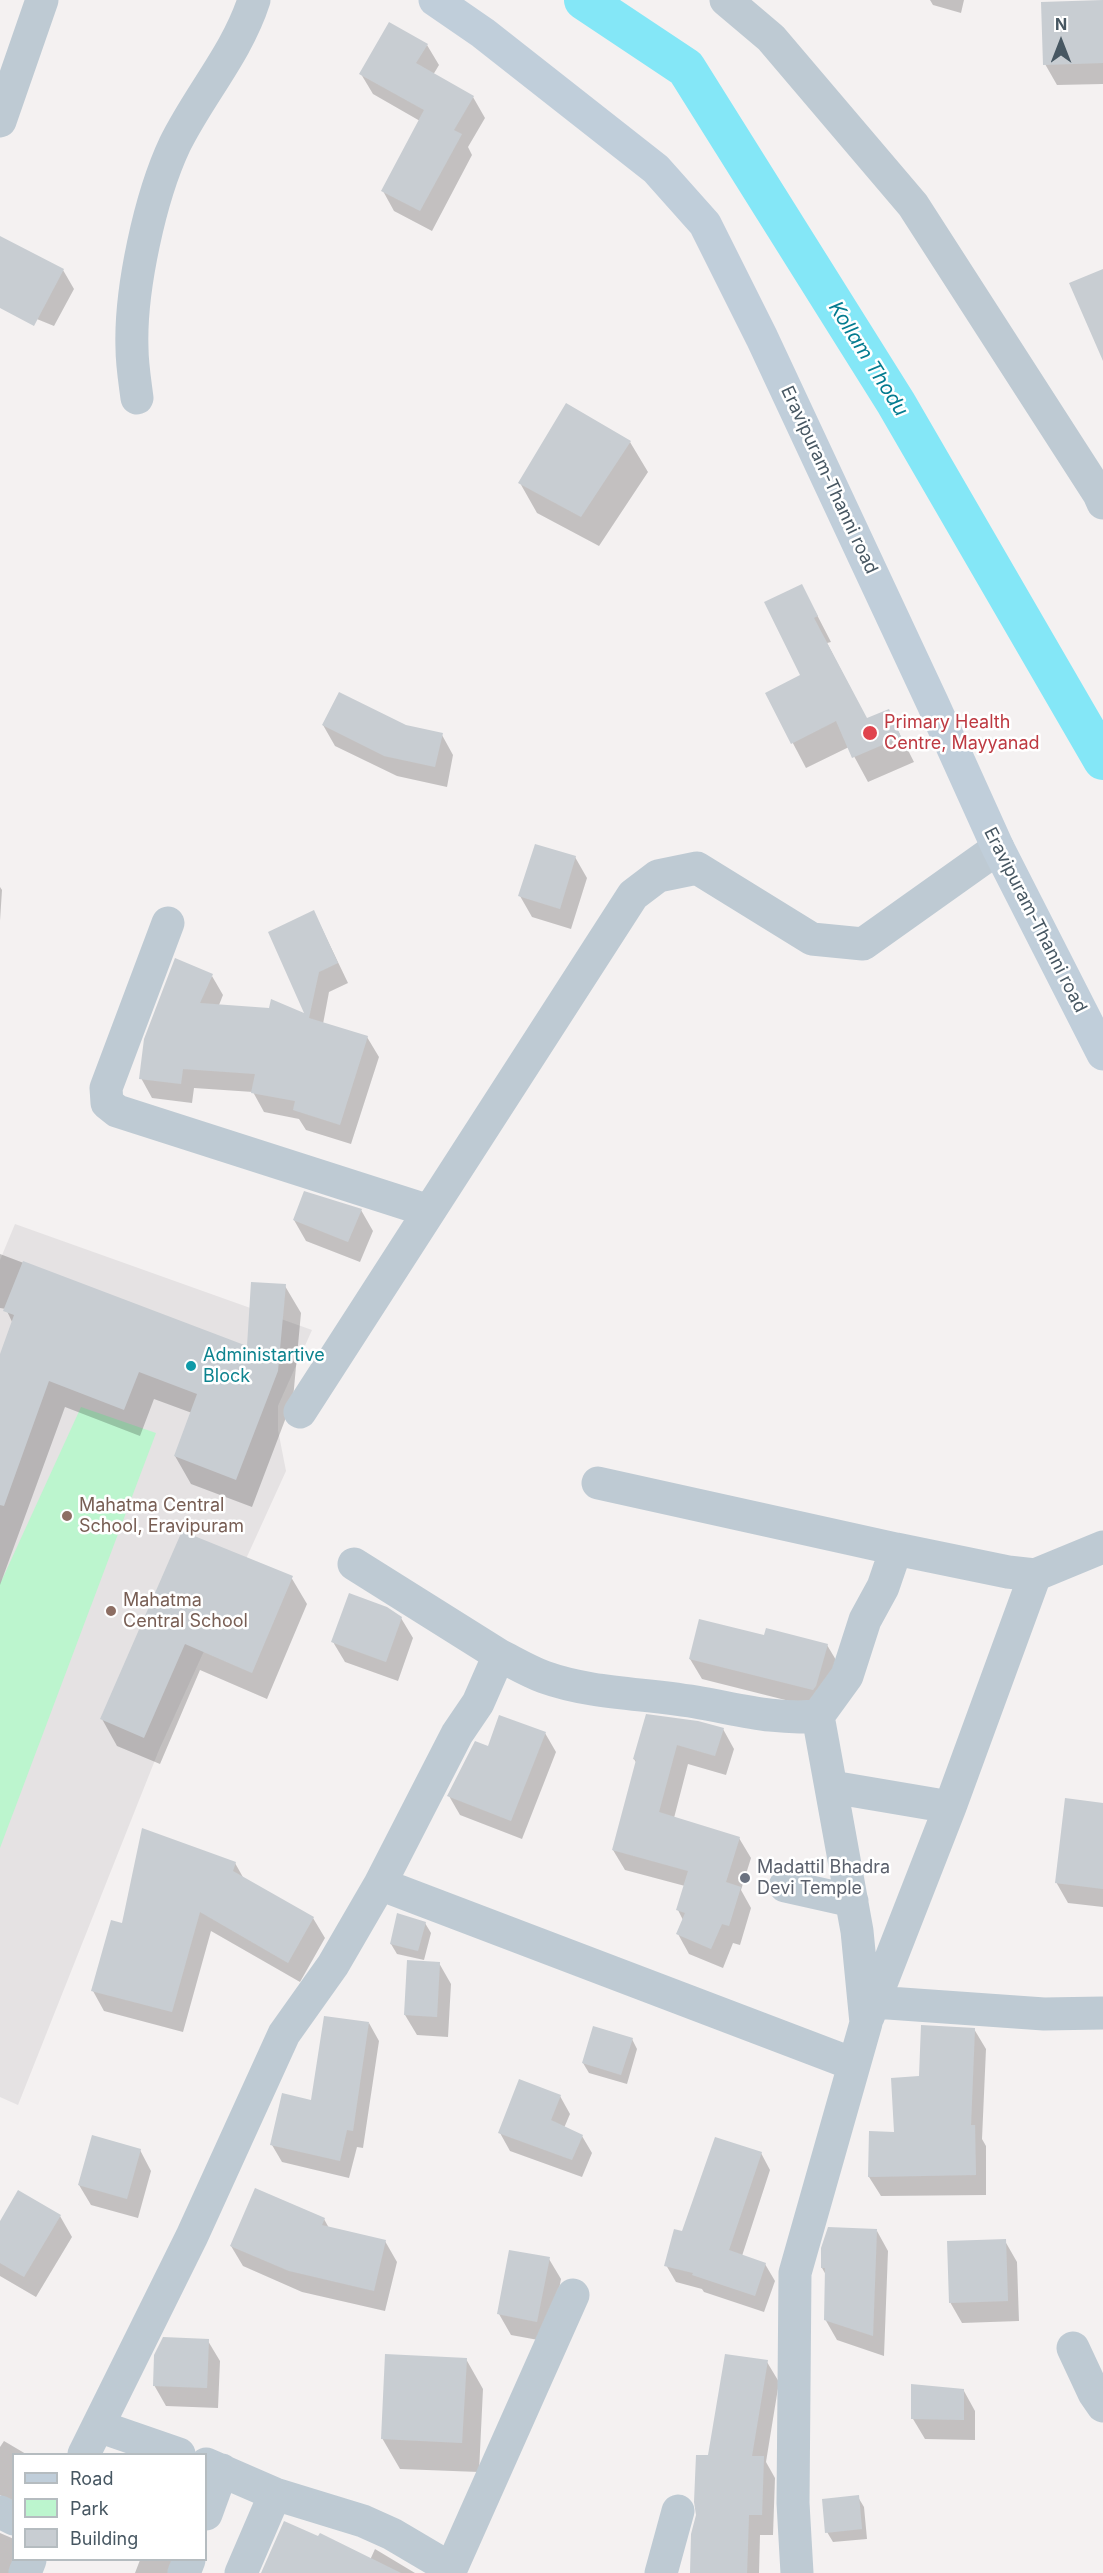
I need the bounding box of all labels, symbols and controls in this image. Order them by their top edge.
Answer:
north arrow [1031,12,1091,72]
text: N [1055,14,1067,34]
water label: Kollam Thodu [823,297,913,421]
street label: Eravipuram-Thanni road [776,383,882,577]
place label: Primary Health Centre, Mayyanad [884,712,1040,754]
marker: Primary Health Centre, Mayyanad [861,724,879,742]
street label: Eravipuram-Thanni road [979,824,1091,1016]
place label: Administartive Block [203,1345,325,1388]
marker: Administartive Block [184,1359,198,1373]
place label: Mahatma Central School, Eravipuram [79,1495,244,1538]
marker: Mahatma Central School, Eravipuram [60,1509,74,1523]
place label: Mahatma Central School [123,1590,248,1632]
marker: Mahatma Central School [104,1604,118,1618]
place label: Madattil Bhadra Devi Temple [757,1857,890,1900]
marker: Madattil Bhadra Devi Temple [738,1871,752,1885]
legend [12,2453,207,2561]
text: Road [70,2468,113,2489]
text: Park [70,2498,109,2519]
text: Building [70,2528,138,2549]

